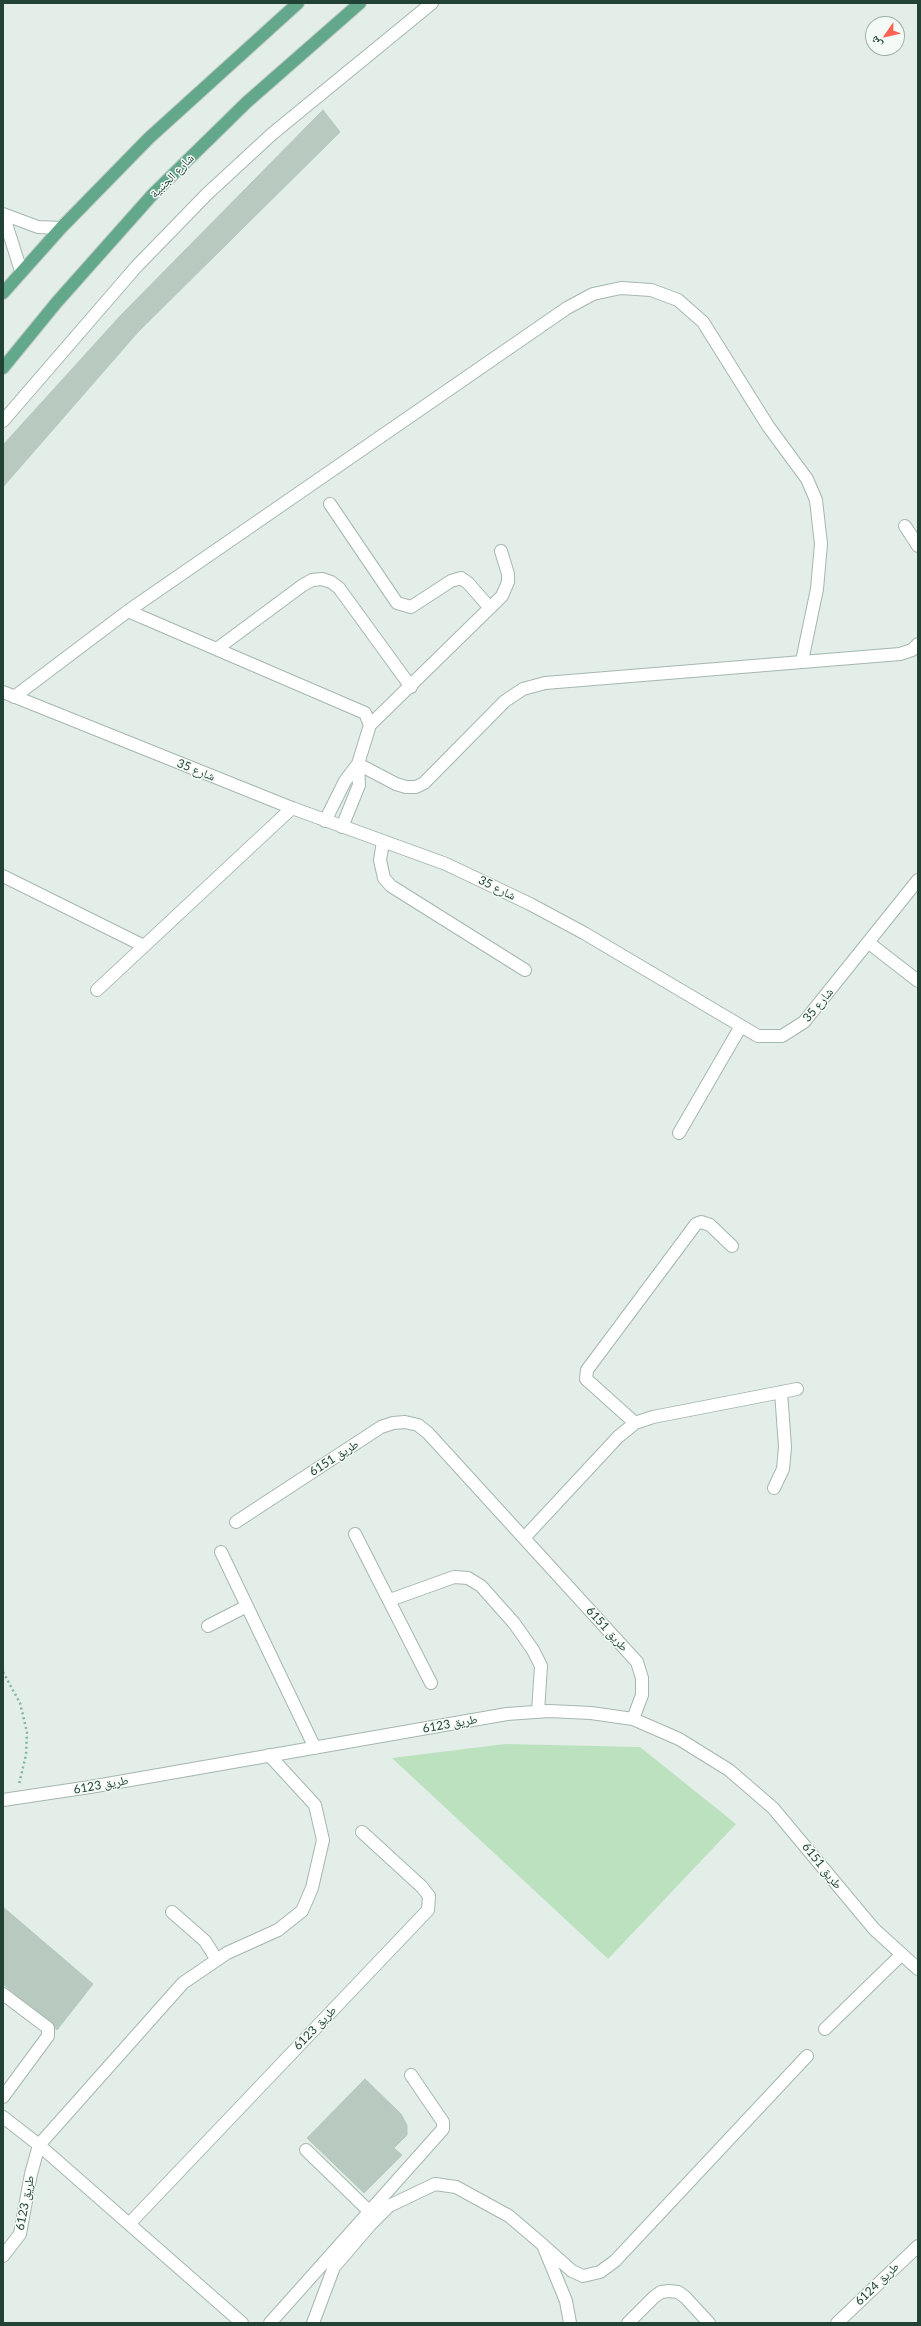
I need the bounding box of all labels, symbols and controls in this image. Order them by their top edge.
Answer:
north arrow [865,16,905,56]
text: ش [867,34,884,51]
street label: شارع الجنبية [147,151,197,201]
street label: شارع 35 [175,756,217,784]
street label: شارع 35 [476,873,518,903]
street label: شارع 35 [800,985,836,1025]
street label: طريق 6151 [307,1437,361,1479]
street label: طريق 6151 [583,1604,631,1654]
street label: طريق 6123 [421,1712,479,1736]
street label: طريق 6123 [72,1773,130,1797]
street label: طريق 6151 [799,1840,845,1892]
street label: طريق 6123 [291,2003,339,2053]
street label: طريق 6123 [13,2174,37,2232]
street label: طريق 6124 [852,2260,902,2308]

